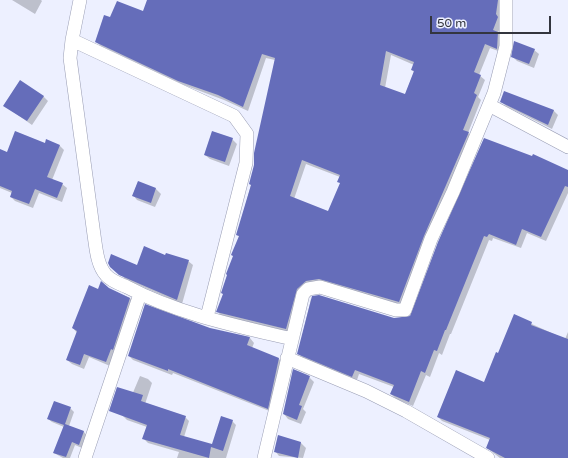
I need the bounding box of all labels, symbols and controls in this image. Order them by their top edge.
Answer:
scale bar [432,8,553,34]
text: 50 m [437,16,466,30]

